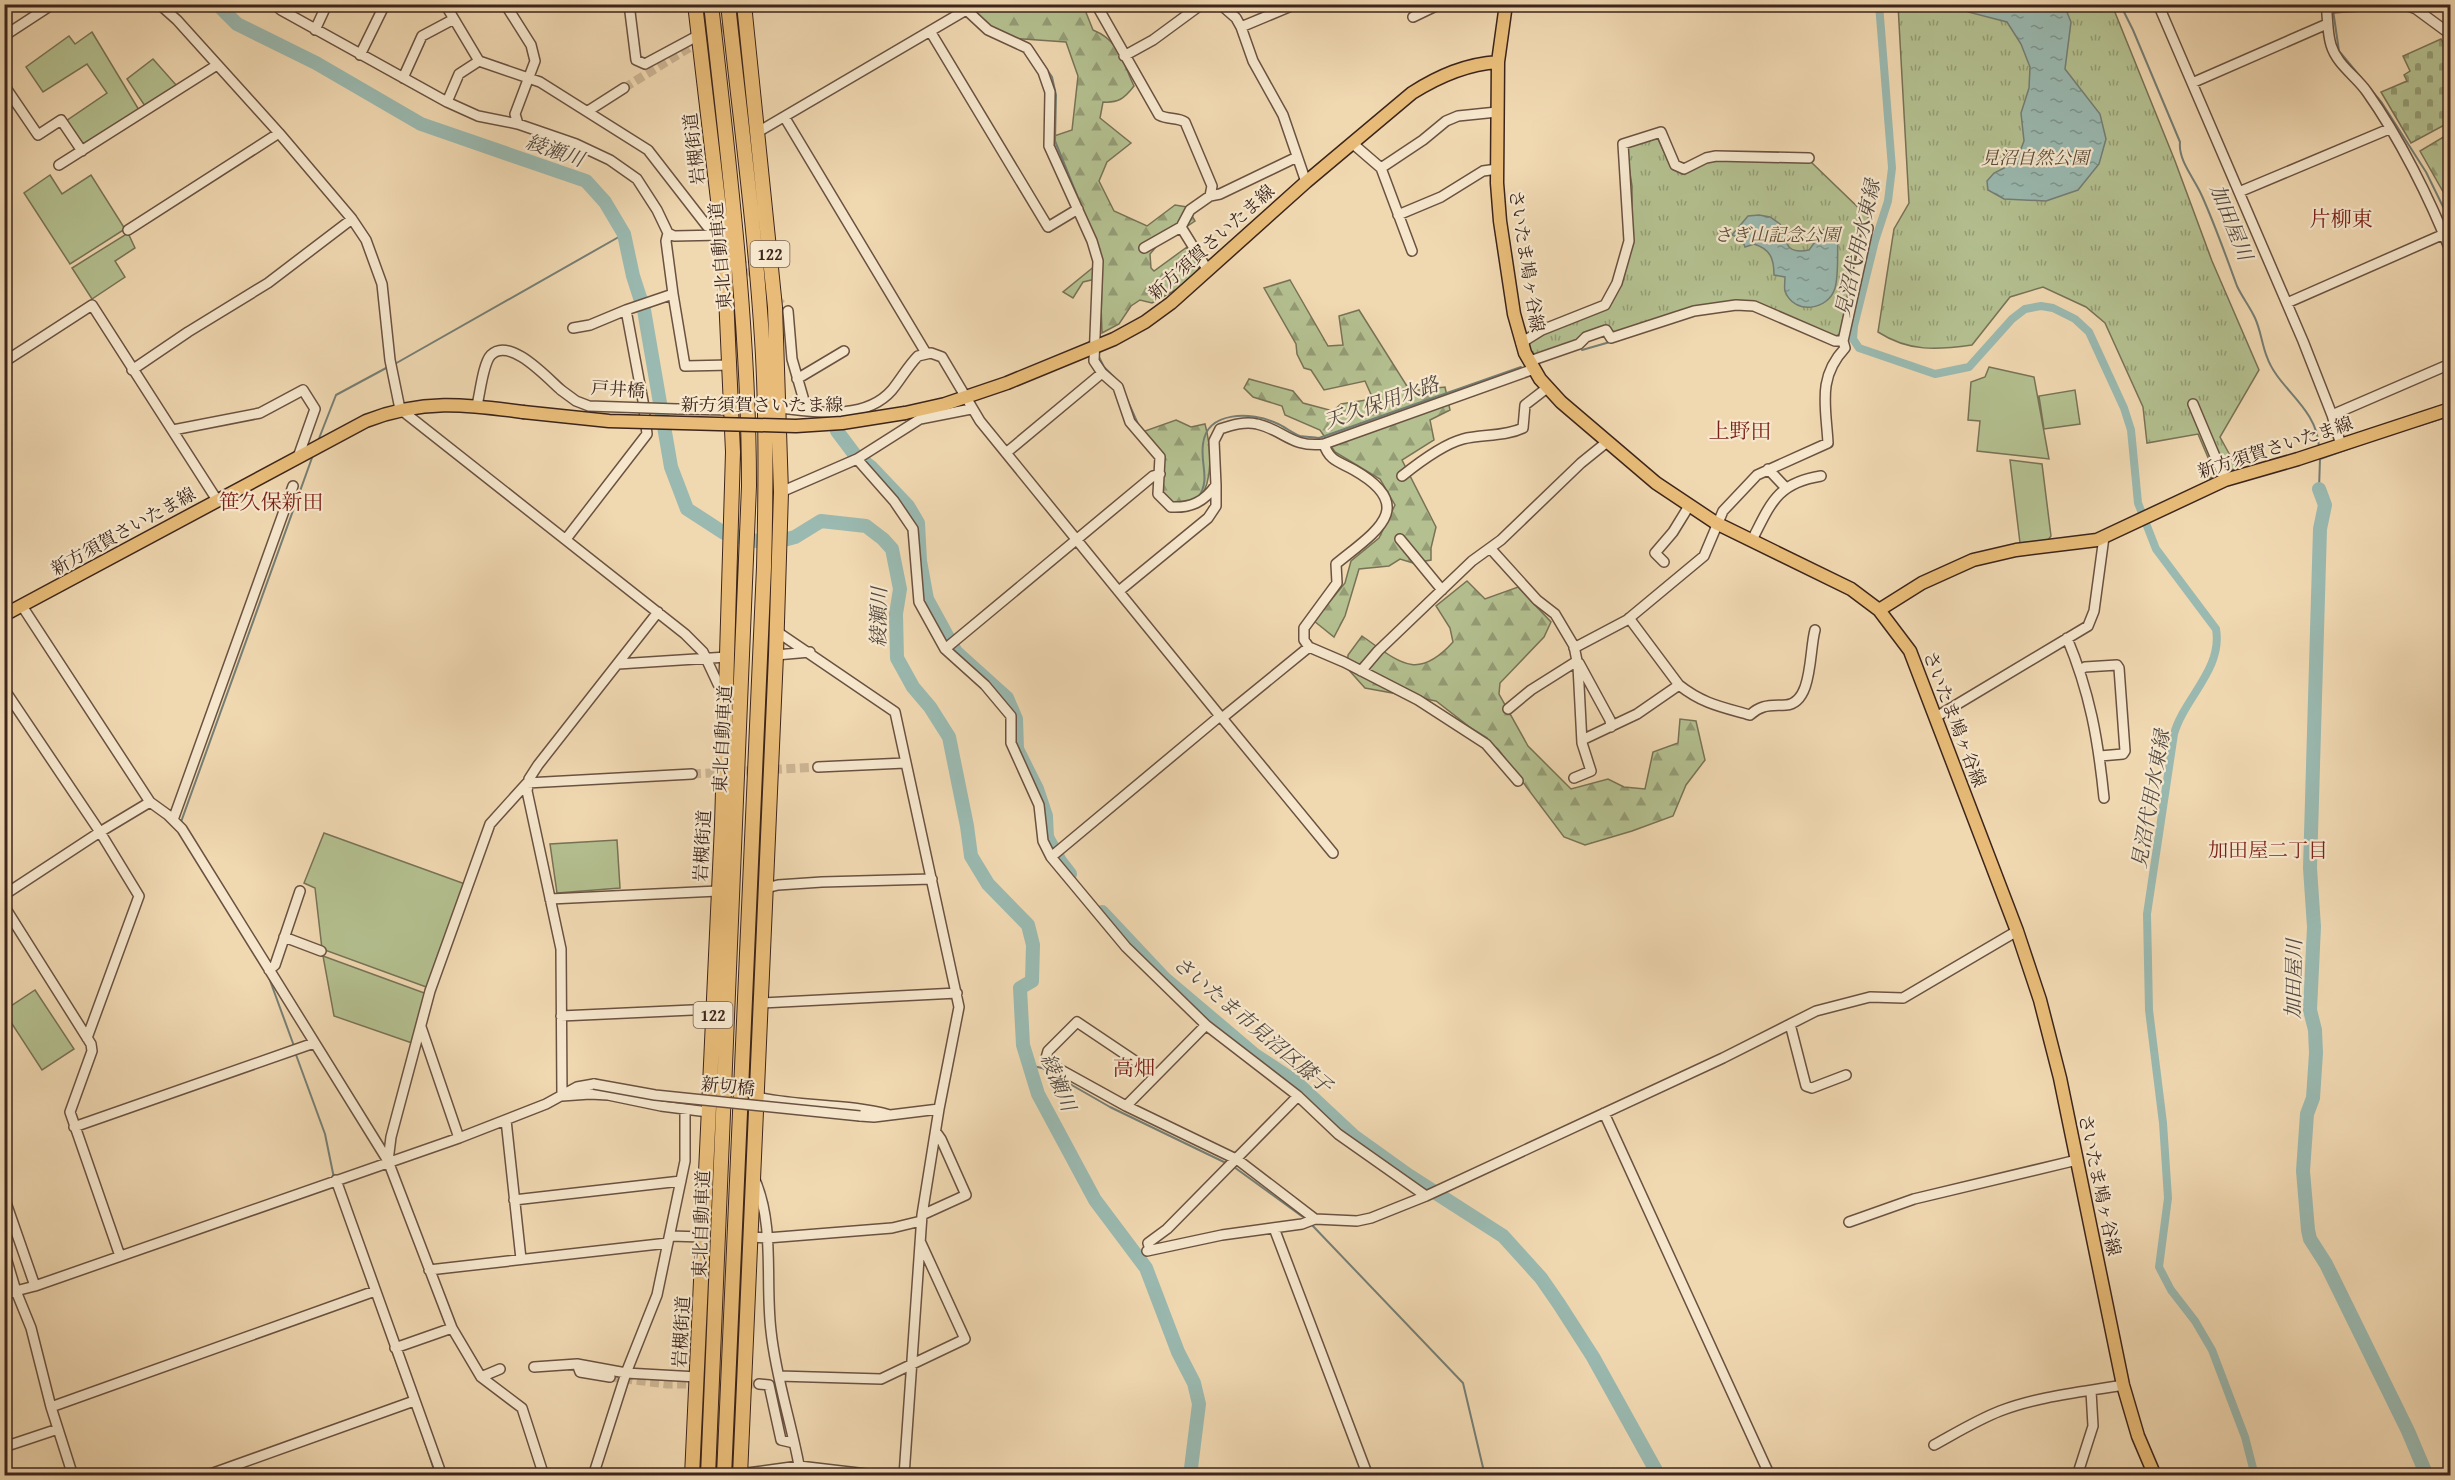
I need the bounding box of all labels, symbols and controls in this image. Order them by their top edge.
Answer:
street label: 岩槻街道 [676,112,712,186]
water label: 綾瀬川 [522,127,590,174]
park label: 見沼自然公園 [1981,144,2092,171]
water label: 見沼代用水東縁 [1827,175,1887,319]
street label: 新方須賀さいたま線 [1142,178,1280,306]
water label: 加田屋川 [2204,179,2261,266]
street label: さいたま鳩ヶ谷線 [1502,188,1552,334]
street label: 東北自動車道 [702,201,738,311]
district label: 片柳東 [2310,203,2373,234]
park label: さぎ山記念公園 [1714,221,1843,248]
road number: 122 [750,241,790,267]
water label: 天久保用水路 [1320,368,1444,435]
street label: 戸井橋 [590,374,646,404]
street label: 新方須賀さいたま線 [681,391,843,418]
street label: 新方須賀さいたま線 [2194,409,2356,485]
district label: 上野田 [1709,415,1772,446]
street label: 新方須賀さいたま線 [46,480,200,582]
district label: 笹久保新田 [219,486,324,517]
water label: 綾瀬川 [863,585,893,647]
street label: さいたま鳩ヶ谷線 [1917,647,1993,791]
street label: 東北自動車道 [706,684,738,794]
water label: 見沼代用水東縁 [2124,726,2177,870]
street label: 岩槻街道 [687,809,717,883]
district label: 加田屋二丁目 [2208,835,2328,864]
water label: 加田屋川 [2278,937,2308,1019]
water label: さいたま市見沼区膝子 [1167,949,1340,1101]
road number: 122 [694,1002,732,1028]
water label: 綾瀬川 [1034,1049,1084,1117]
district label: 高畑 [1113,1052,1155,1083]
street label: 新切橋 [700,1070,756,1102]
street label: さいたま鳩ヶ谷線 [2072,1112,2128,1258]
street label: 東北自動車道 [686,1170,716,1278]
street label: 岩槻街道 [666,1295,696,1369]

